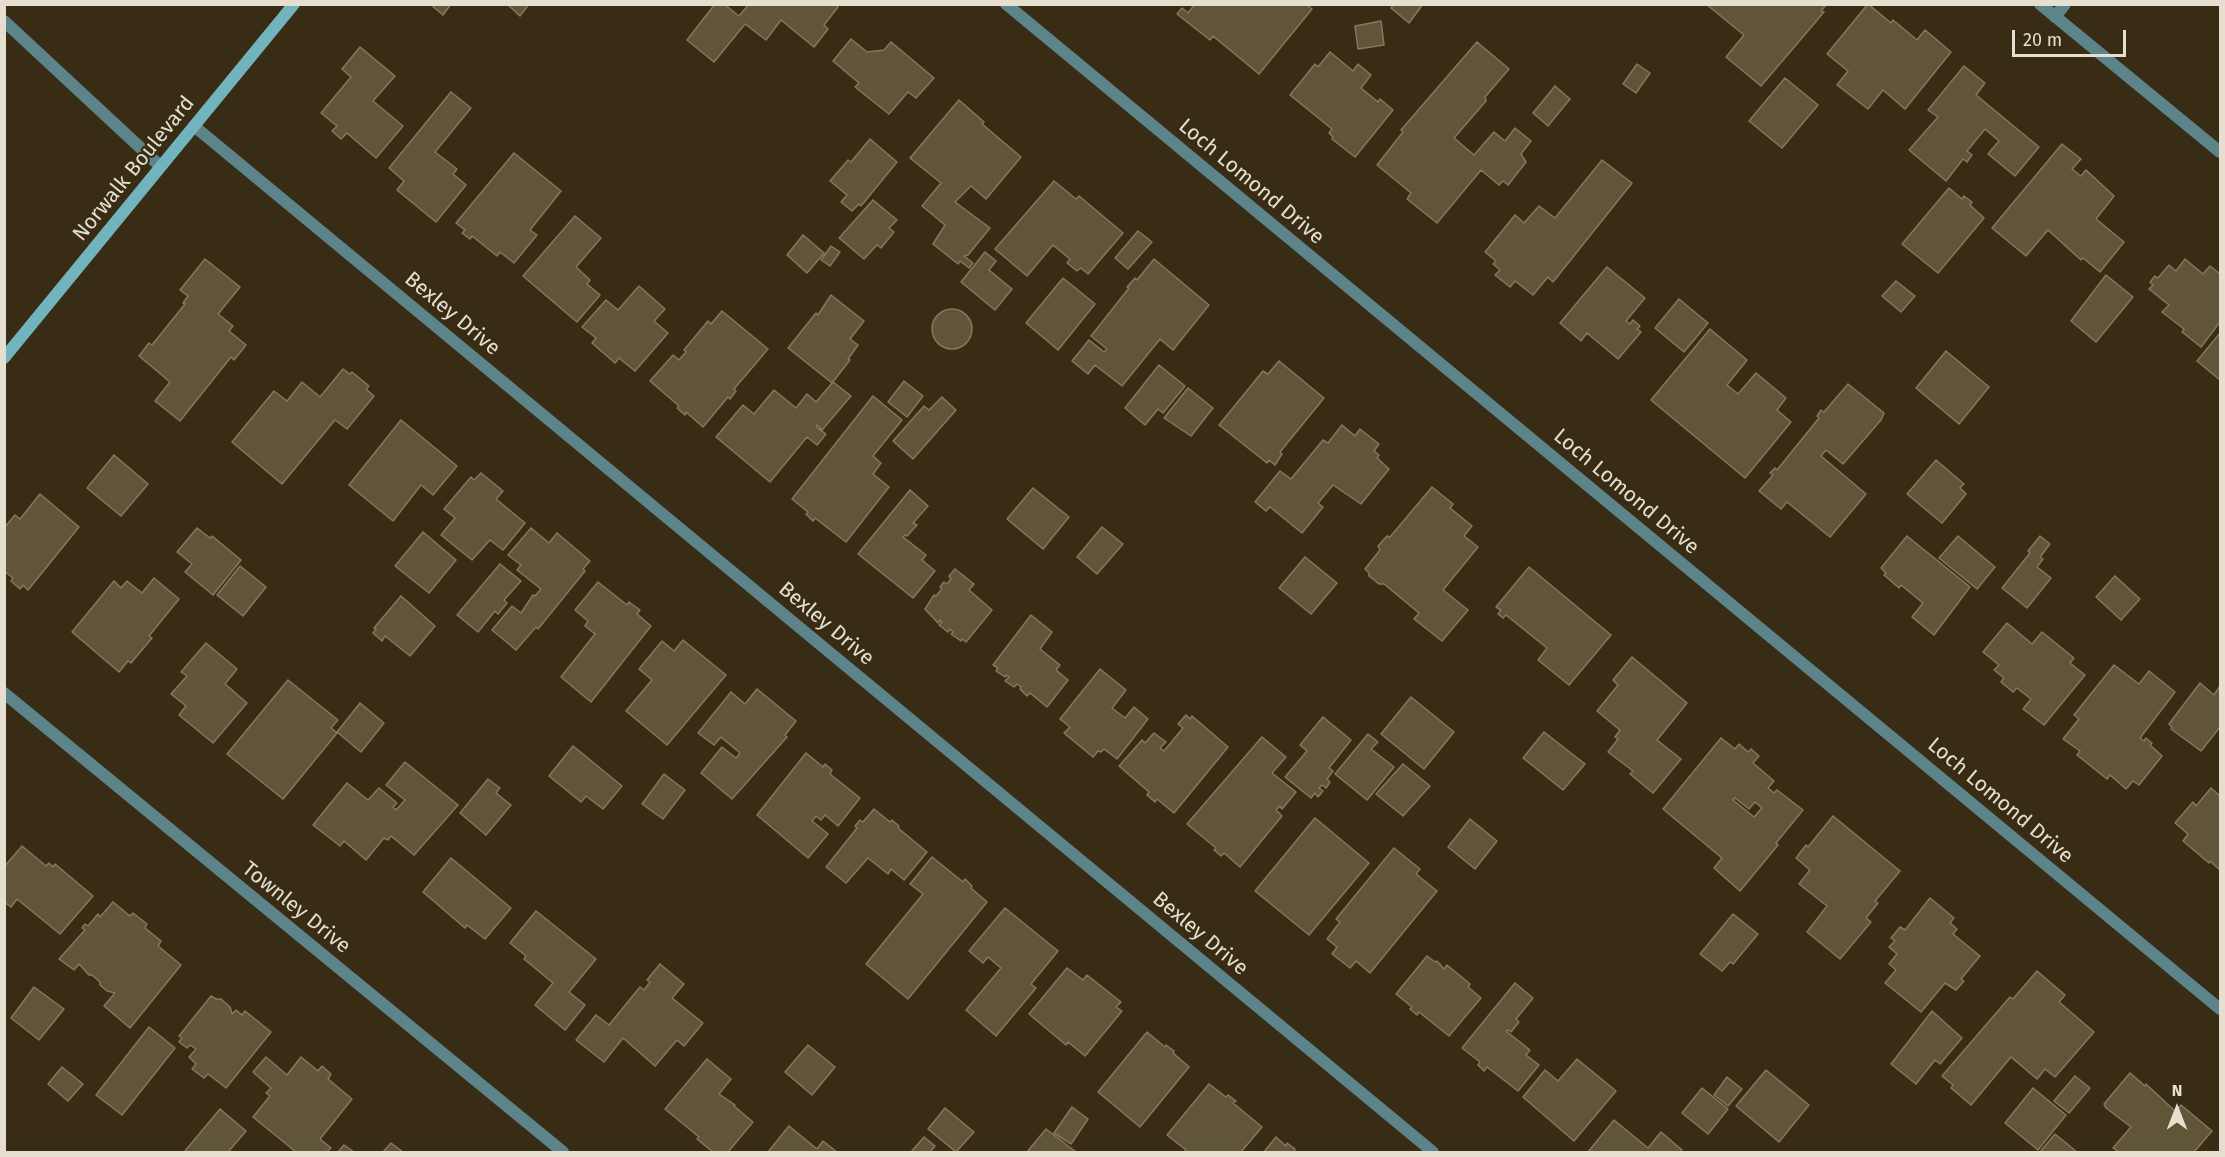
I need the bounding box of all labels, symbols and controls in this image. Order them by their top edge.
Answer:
scale bar [2015,18,2129,56]
text: 20 m [2023,29,2062,51]
street label: Norwalk Boulevard [68,91,200,247]
street label: Loch Lomond Drive [1173,114,1329,250]
street label: Bexley Drive [399,267,505,361]
street label: Loch Lomond Drive [1548,424,1704,560]
street label: Bexley Drive [773,577,879,671]
street label: Loch Lomond Drive [1922,733,2078,869]
street label: Townley Drive [237,857,355,959]
street label: Bexley Drive [1147,887,1253,981]
north arrow [2147,1079,2207,1139]
text: N [2172,1081,2182,1100]

